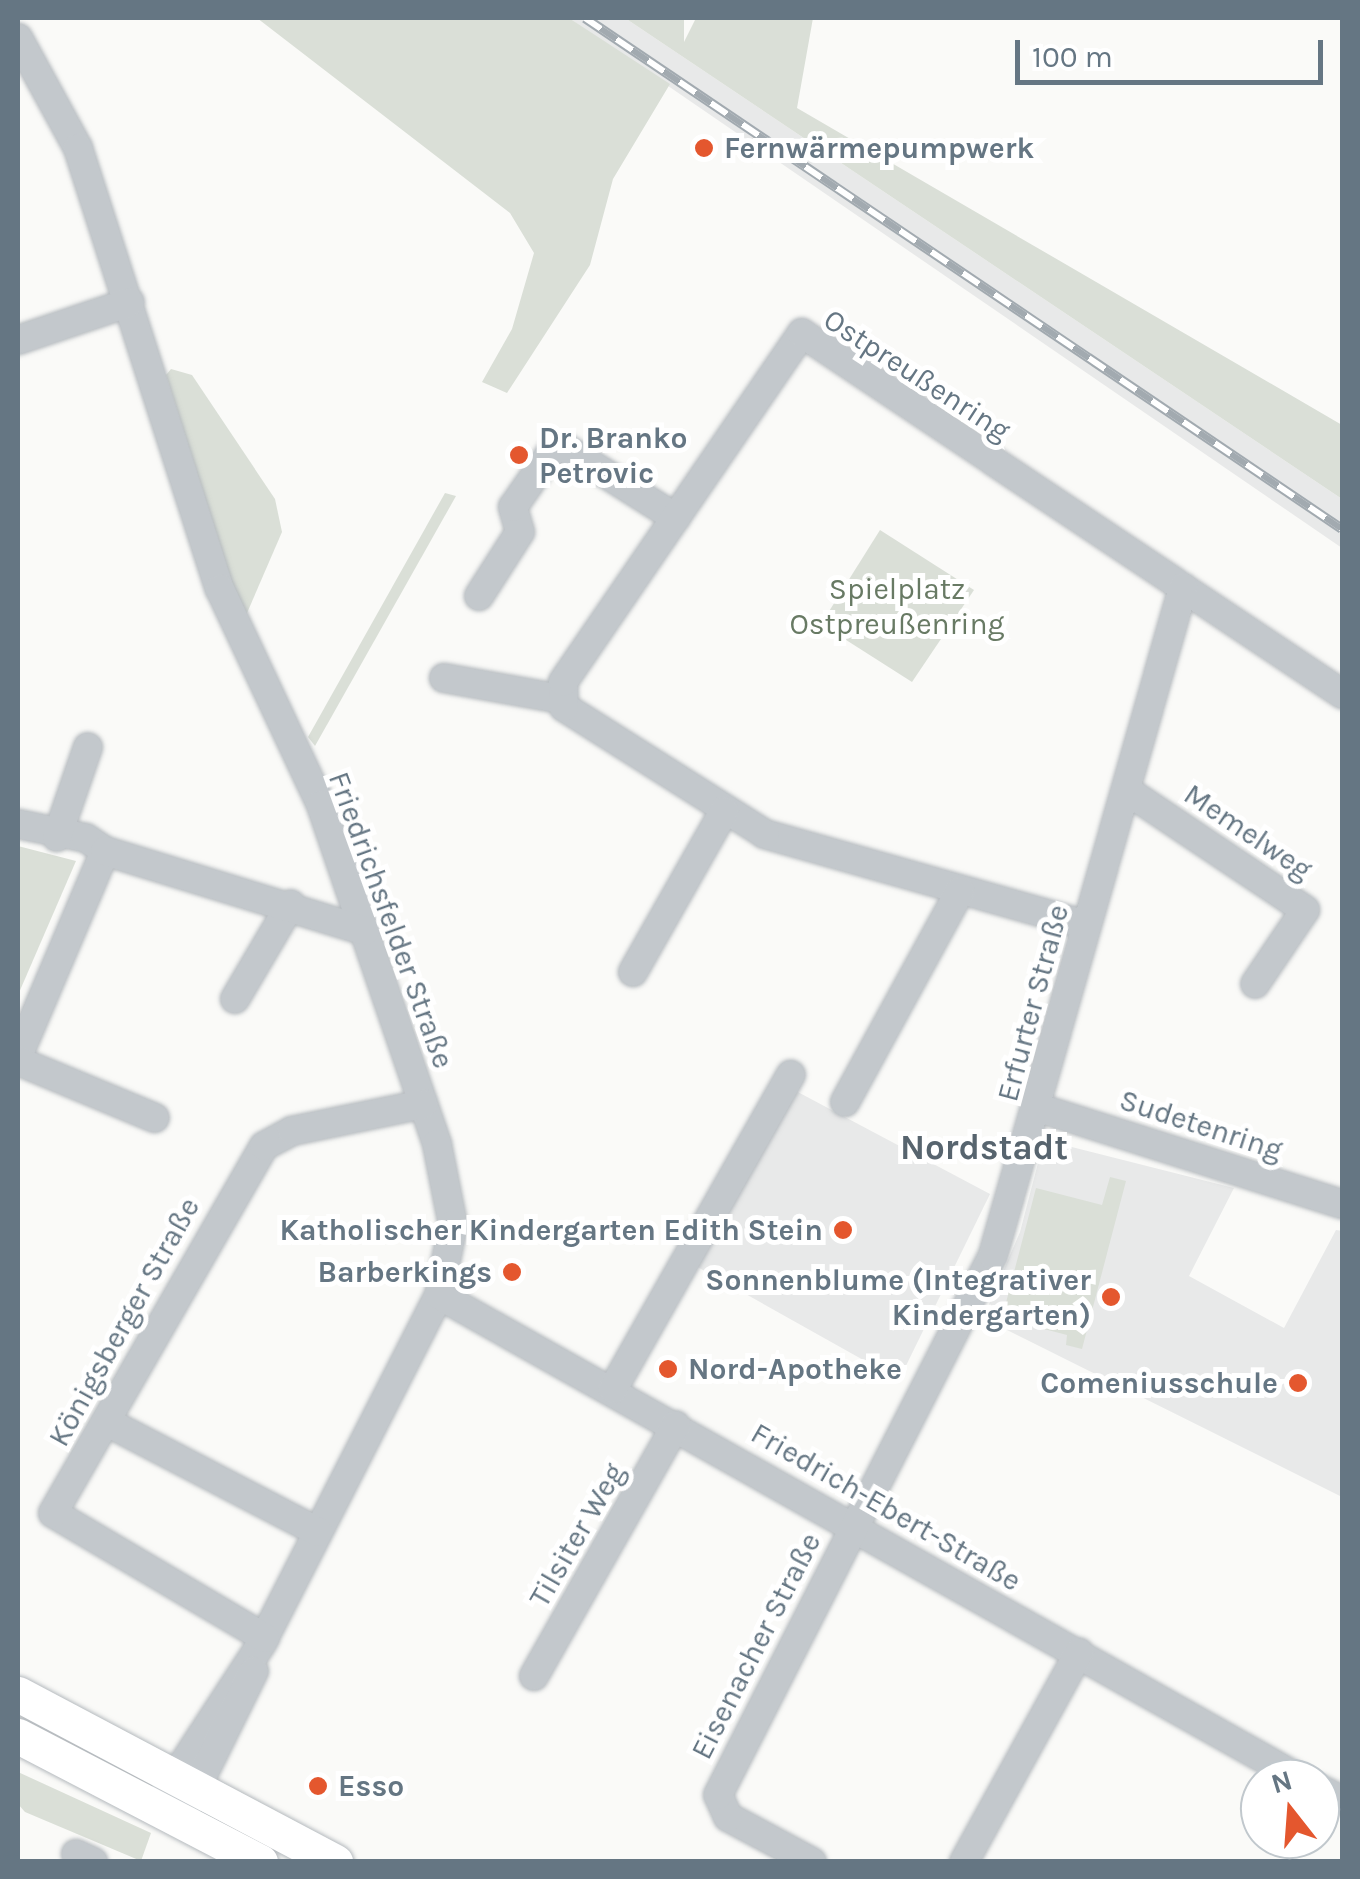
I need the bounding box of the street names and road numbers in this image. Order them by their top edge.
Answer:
street label: Ostpreußenring [817,301,1017,449]
street label: Friedrichsfelder Straße [321,767,461,1073]
street label: Memelweg [1177,776,1319,888]
street label: Erfurter Straße [989,901,1077,1105]
street label: Sudetenring [1115,1082,1287,1168]
street label: Königsberger Straße [41,1191,207,1453]
street label: Friedrich-Ebert-Straße [745,1415,1027,1599]
street label: Tilsiter Weg [521,1457,633,1613]
street label: Eisenacher Straße [683,1527,829,1765]

